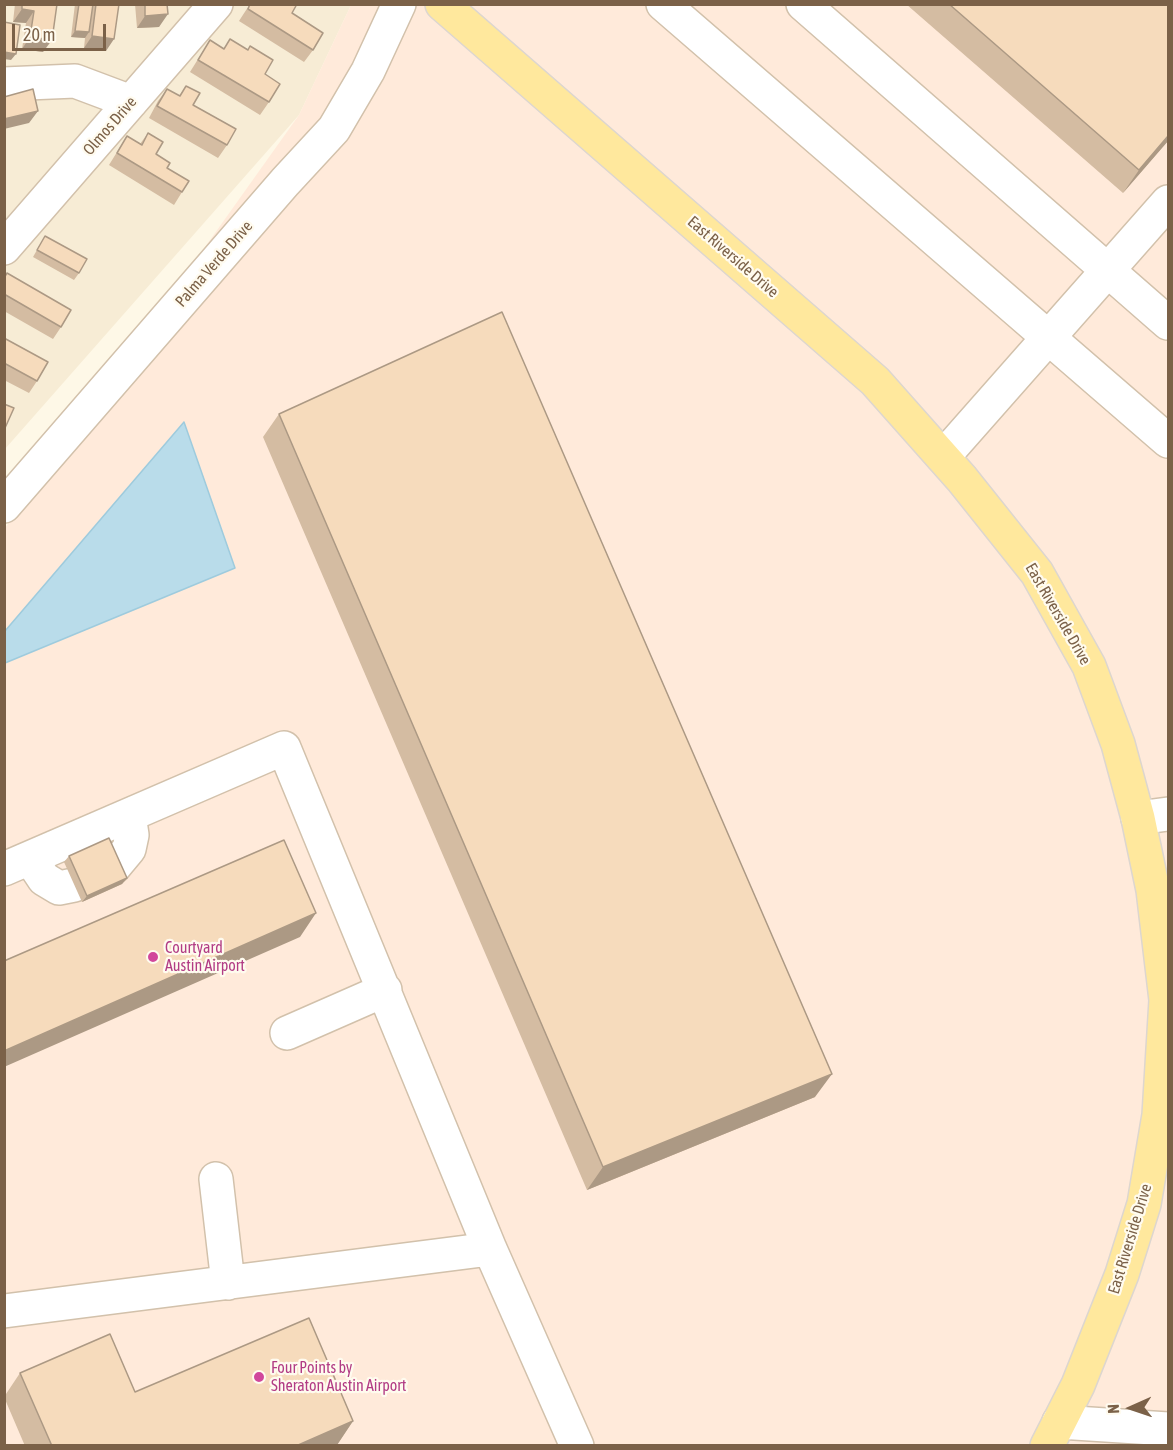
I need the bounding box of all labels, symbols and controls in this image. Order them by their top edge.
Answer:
scale bar [15,12,110,50]
text: 20 m [23,24,55,45]
street label: Olmos Drive [79,93,141,159]
street label: East Riverside Drive [684,212,782,302]
street label: Palma Verde Drive [171,217,257,311]
street label: East Riverside Drive [1021,560,1095,668]
place label: Courtyard Austin Airport [165,938,245,976]
marker: Courtyard Austin Airport [146,950,160,964]
street label: East Riverside Drive [1104,1182,1156,1296]
place label: Four Points by Sheraton Austin Airport [271,1358,406,1396]
marker: Four Points by Sheraton Austin Airport [252,1370,266,1384]
north arrow [1101,1378,1161,1438]
text: N [1104,1404,1122,1414]

